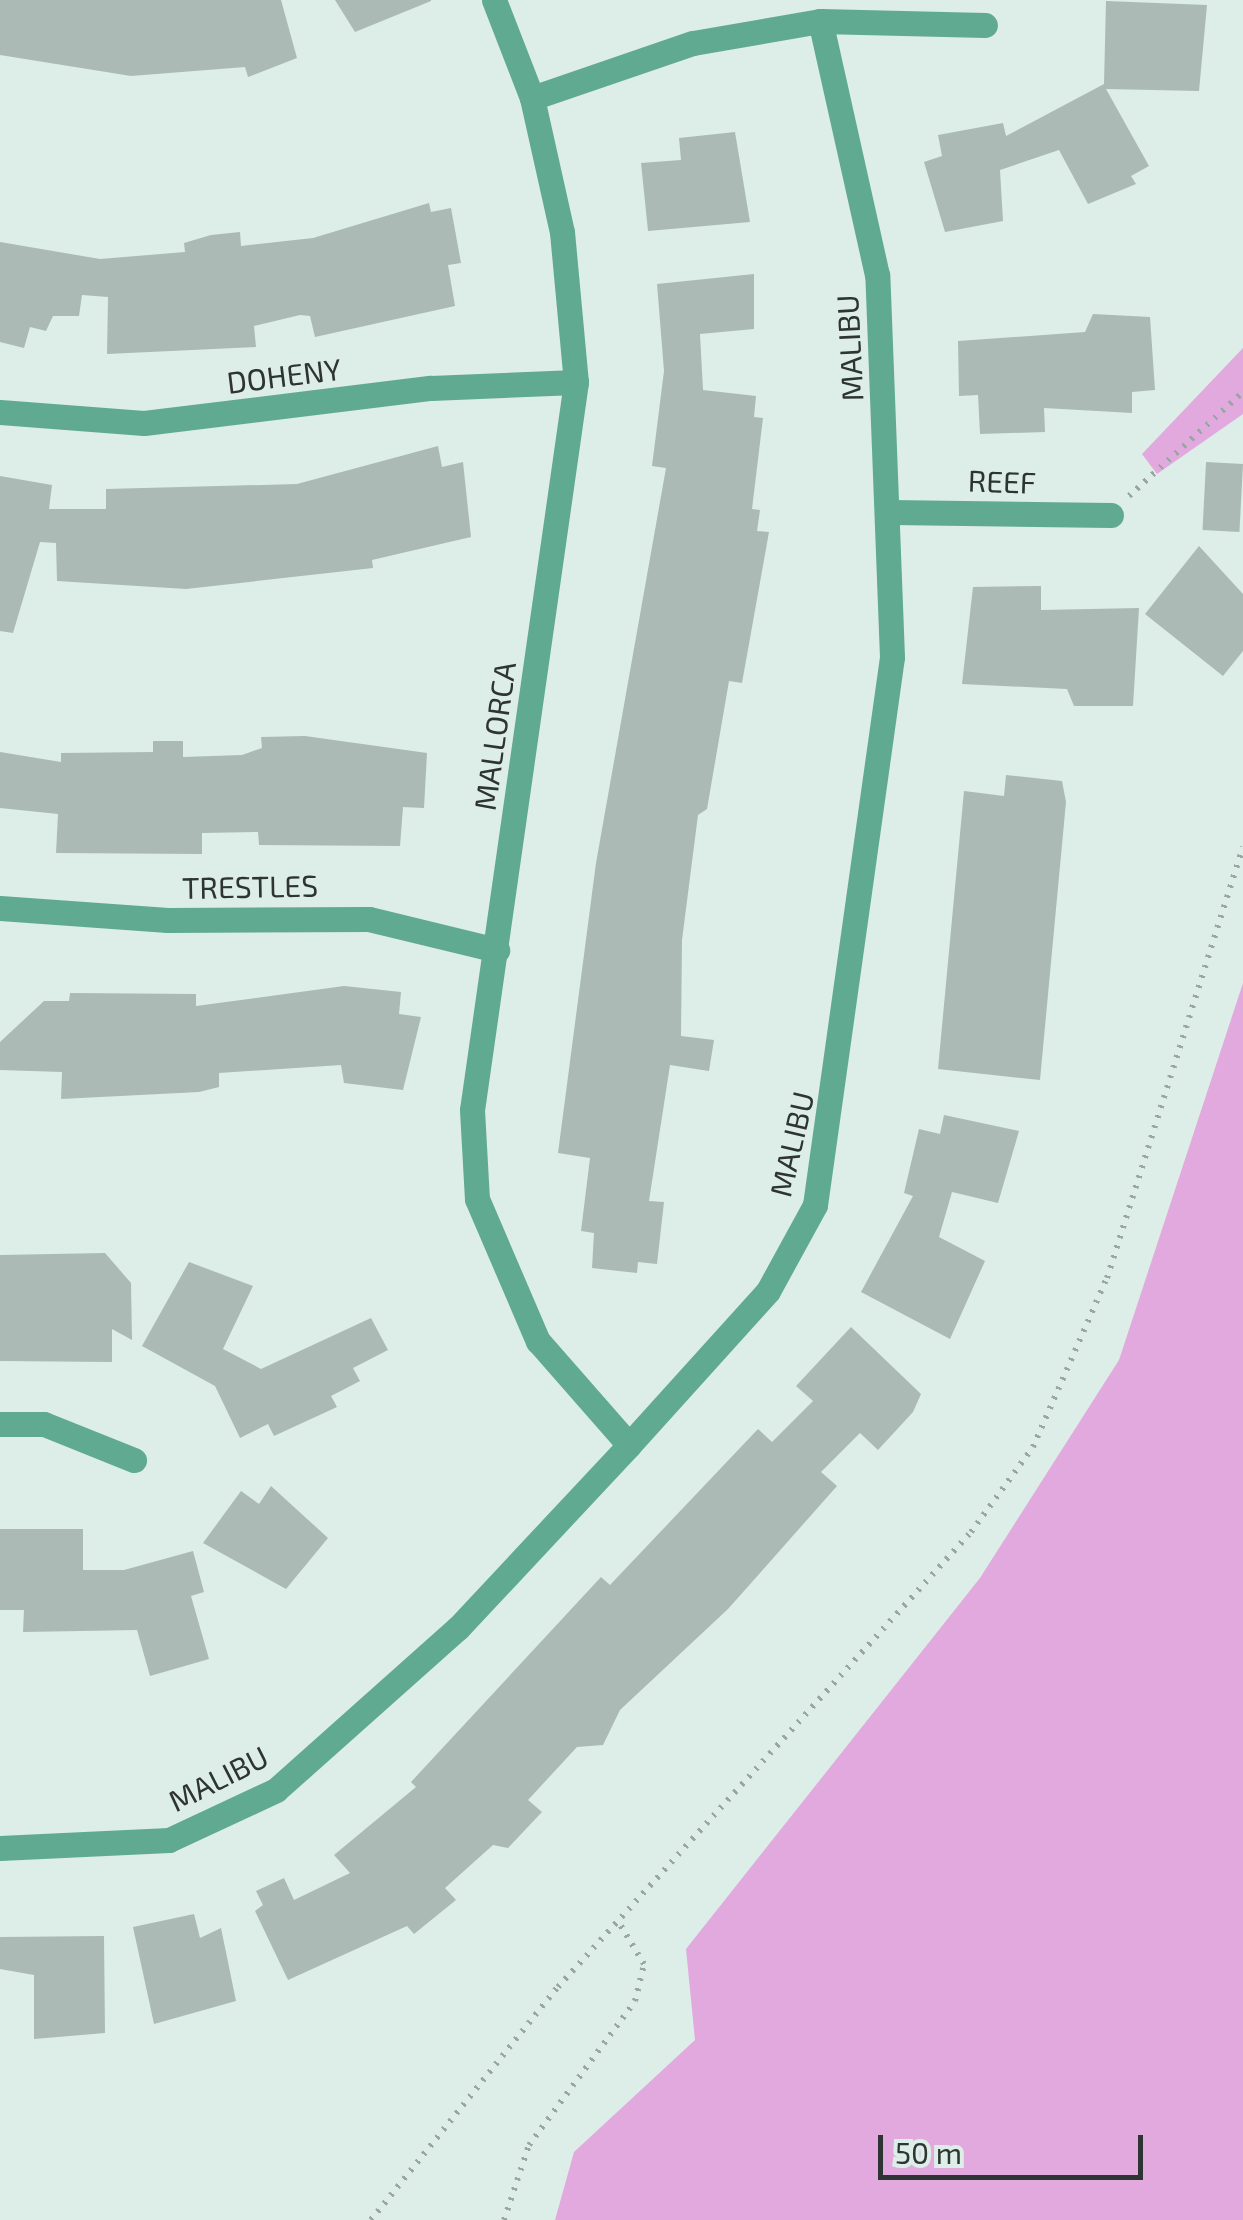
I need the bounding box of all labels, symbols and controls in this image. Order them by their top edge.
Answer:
street label: MALIBU [828,294,870,402]
street label: DOHENY [225,350,343,400]
street label: REEF [967,462,1037,500]
street label: MALLORCA [466,659,522,813]
street label: TRESTLES [182,867,318,905]
street label: MALIBU [761,1088,821,1200]
street label: MALIBU [162,1738,274,1818]
scale bar [883,2115,1148,2177]
text: 50 m [895,2134,962,2170]

